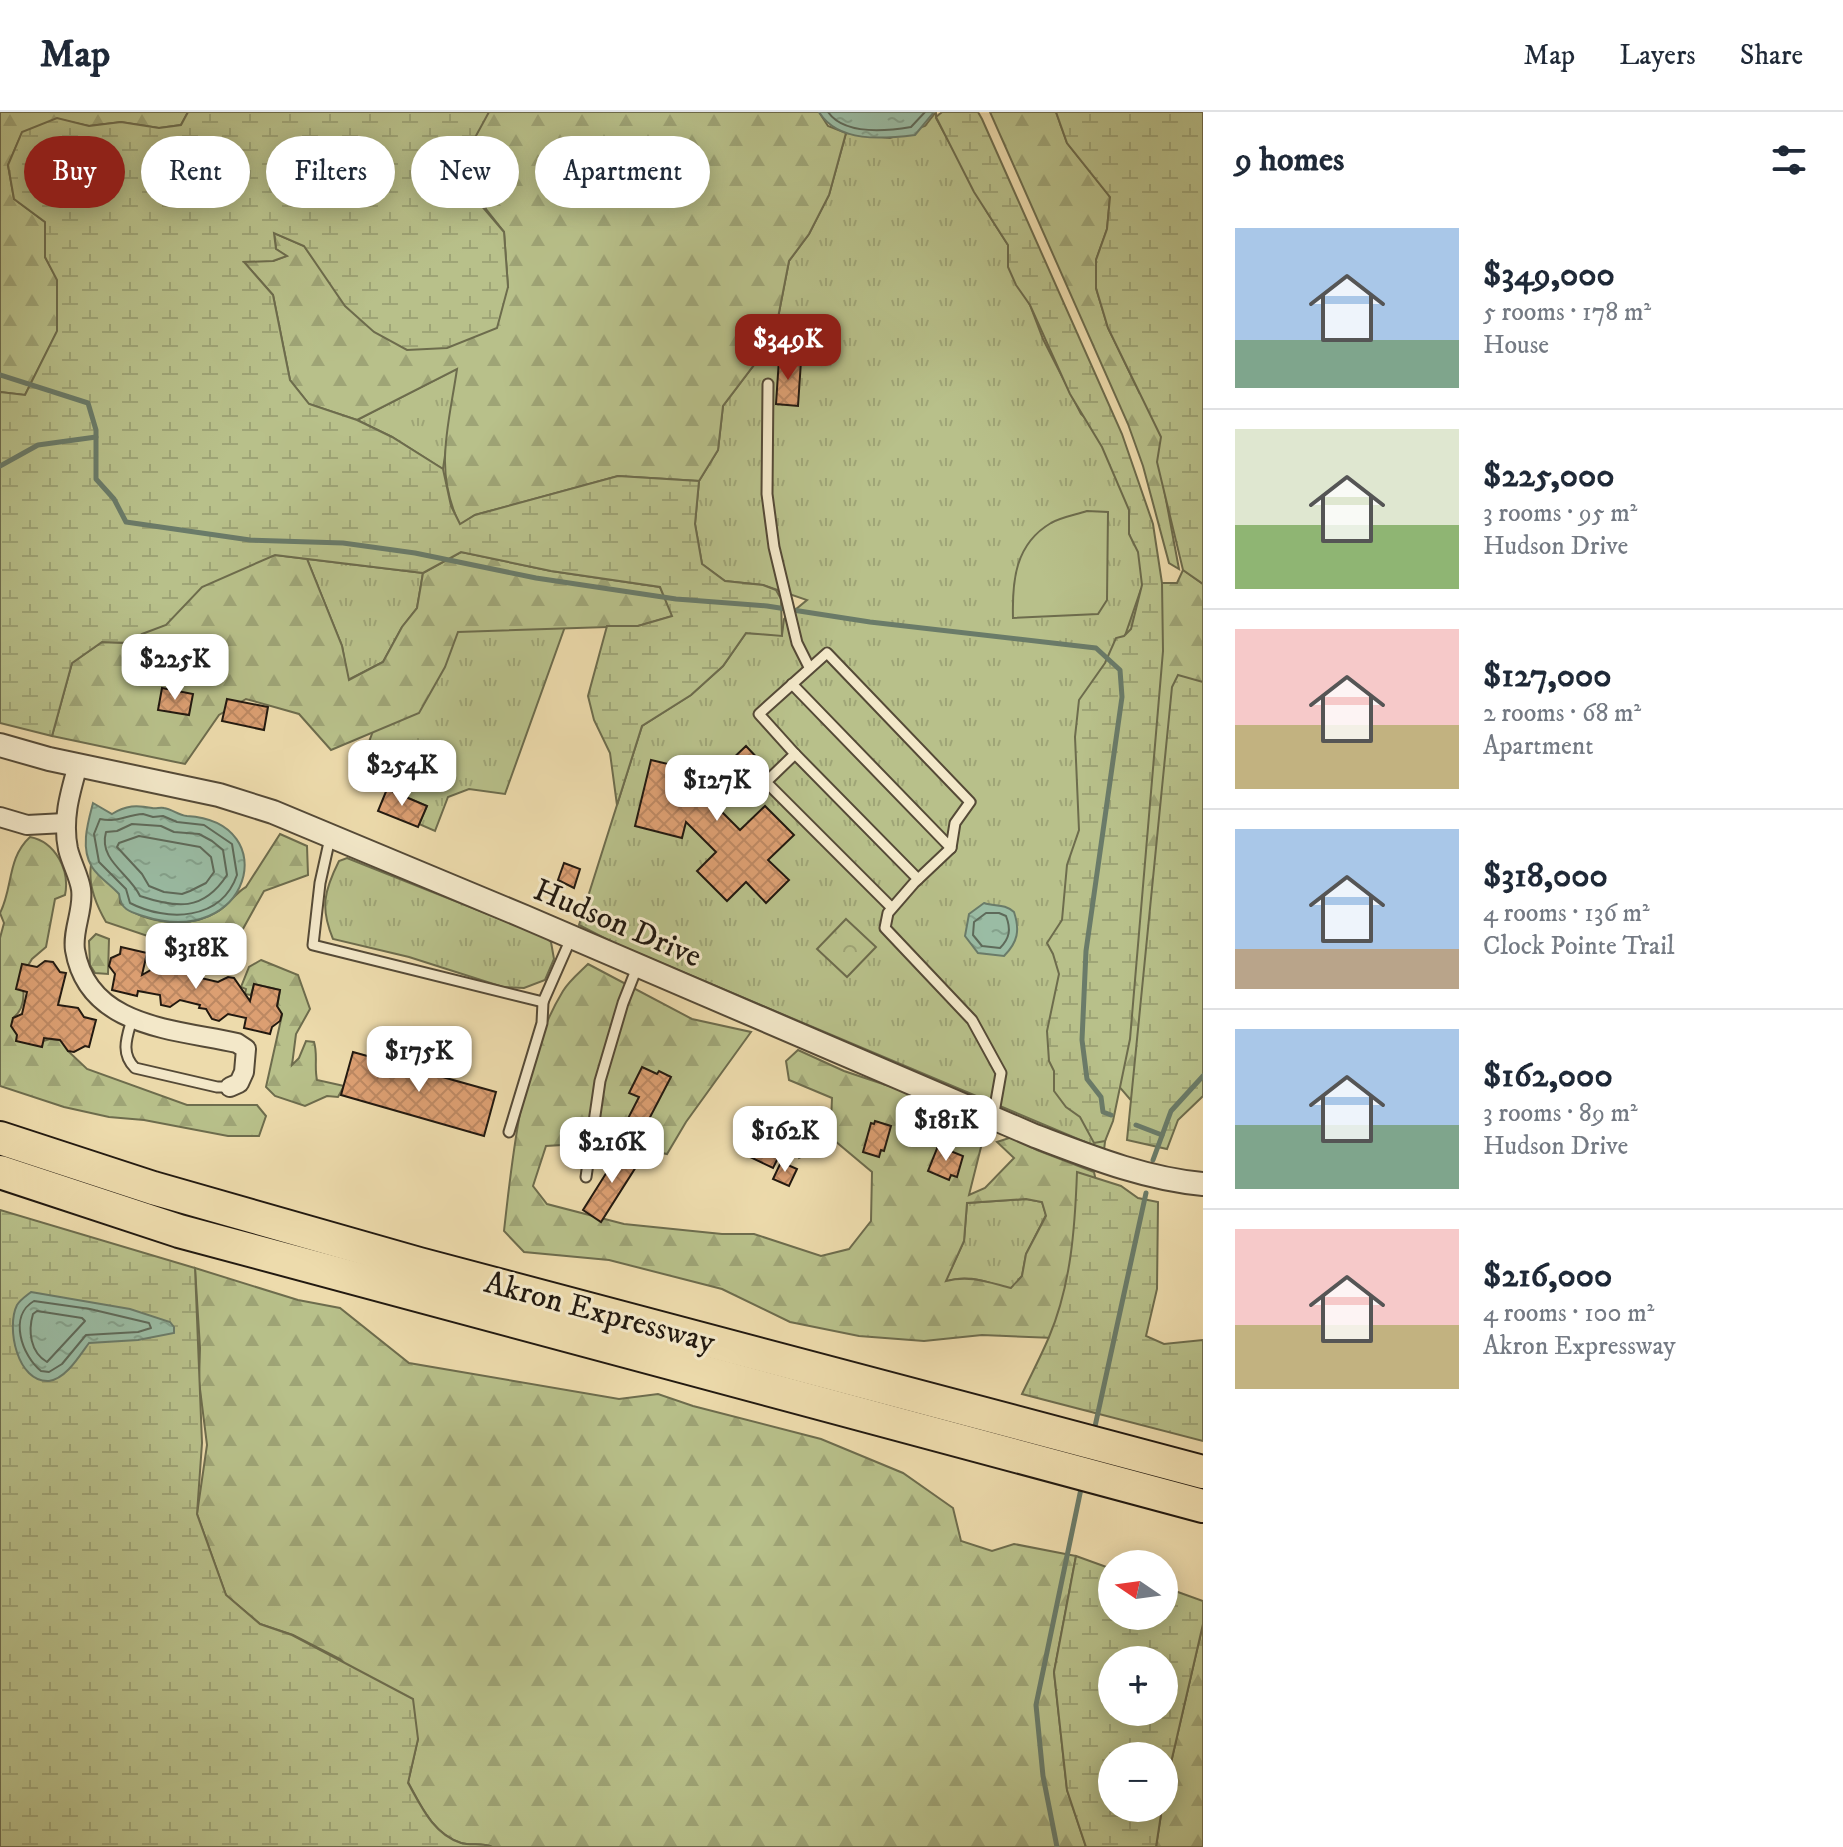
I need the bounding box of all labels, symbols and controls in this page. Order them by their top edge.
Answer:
text: Map [40,31,110,79]
text: Map [1524,38,1575,73]
text: Layers [1619,38,1696,73]
text: Share [1740,38,1803,73]
chip: Buy [24,136,125,208]
chip: Rent [141,136,250,208]
chip: Filters [266,136,395,208]
chip: New [411,136,519,208]
chip: Apartment [535,136,710,208]
icon: filters [1767,138,1811,182]
text: 9 homes [1235,139,1344,181]
text: $349,000 [1483,254,1615,296]
icon: home [1299,260,1395,356]
text: 5 rooms · 178 m² [1483,296,1651,329]
pin: $349K [732,314,844,382]
text: $349K [753,323,823,356]
text: House [1483,329,1549,362]
text: $225,000 [1483,455,1615,497]
icon: home [1299,461,1395,557]
text: 3 rooms · 95 m² [1483,497,1638,530]
text: Hudson Drive [1483,530,1628,563]
pin: $225K [119,634,231,702]
text: $225K [140,643,210,676]
text: $127,000 [1483,655,1612,697]
icon: home [1299,661,1395,757]
text: 2 rooms · 68 m² [1483,697,1641,730]
text: Apartment [1483,730,1594,763]
pin: $254K [346,740,458,808]
text: $254K [366,749,438,782]
pin: $127K [661,755,773,823]
text: $127K [683,764,751,797]
text: $318,000 [1483,855,1608,897]
icon: home [1299,861,1395,957]
street label: Hudson Drive [527,870,707,977]
text: 4 rooms · 136 m² [1483,897,1650,930]
pin: $318K [140,923,252,991]
text: Clock Pointe Trail [1483,930,1675,963]
text: $318K [164,932,228,965]
pin: $175K [363,1026,475,1094]
text: $175K [385,1035,453,1068]
text: $162,000 [1483,1055,1613,1097]
icon: home [1299,1061,1395,1157]
pin: $181K [890,1095,1002,1163]
text: 3 rooms · 89 m² [1483,1097,1638,1130]
text: $181K [914,1104,978,1137]
pin: $162K [729,1106,841,1174]
text: $162K [751,1115,819,1148]
pin: $216K [556,1117,668,1185]
text: $216K [578,1126,646,1159]
text: Hudson Drive [1483,1130,1628,1163]
text: $216,000 [1483,1255,1612,1297]
icon: home [1299,1261,1395,1357]
street label: Akron Expressway [480,1263,720,1363]
text: 4 rooms · 100 m² [1483,1297,1654,1330]
text: Akron Expressway [1483,1330,1676,1363]
north arrow [1098,1550,1178,1630]
map controls [1098,1550,1178,1822]
button: + [1098,1646,1178,1726]
button: − [1098,1742,1178,1822]

